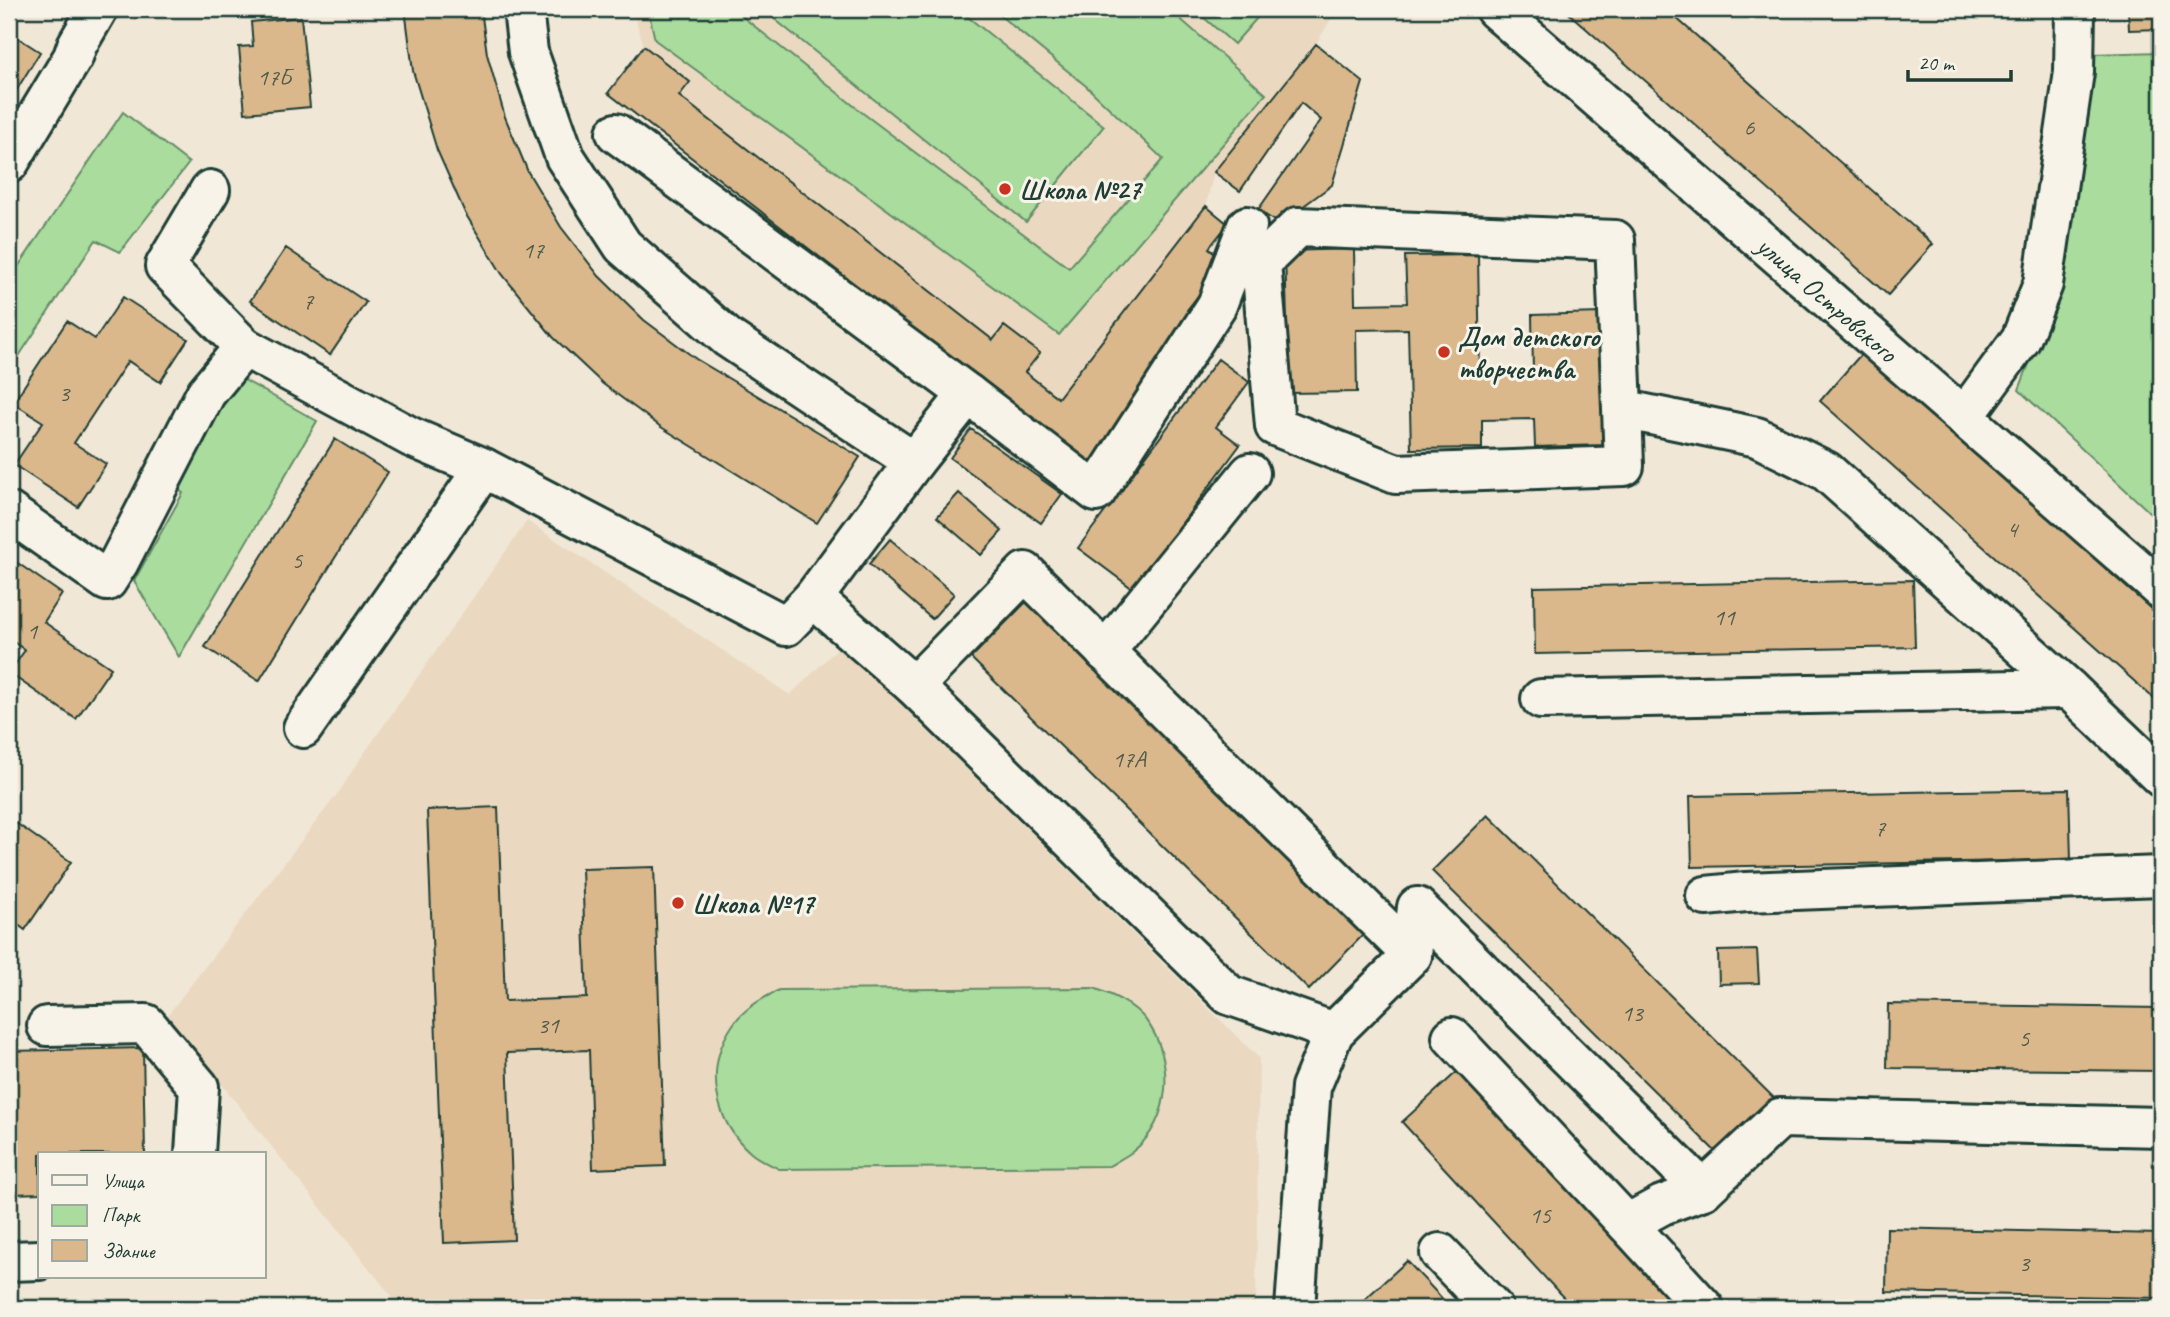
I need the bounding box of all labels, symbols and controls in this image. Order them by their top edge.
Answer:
scale bar [1908,38,2011,82]
text: 20 m [1918,50,1956,76]
house number: 17Б [257,62,295,92]
house number: 6 [1744,112,1756,142]
place label: Школа №27 [1019,172,1143,207]
marker: Школа №27 [997,181,1013,197]
street label: улица Островского [1748,227,1907,371]
house number: 17 [522,235,545,265]
house number: 7 [303,286,315,316]
place label: Дом детского творчества [1458,319,1601,386]
marker: Дом детского творчества [1436,344,1452,360]
house number: 3 [59,378,72,408]
house number: 4 [2007,514,2020,544]
house number: 5 [292,545,304,575]
house number: 11 [1713,602,1736,632]
house number: 1 [27,616,39,646]
house number: 17А [1112,744,1147,774]
house number: 7 [1875,813,1887,843]
place label: Школа №17 [692,886,816,921]
marker: Школа №17 [670,895,686,911]
house number: 13 [1621,998,1645,1028]
house number: 31 [537,1010,560,1040]
house number: 5 [2019,1023,2031,1053]
legend [38,1152,266,1278]
text: Улица [102,1168,145,1194]
house number: 15 [1529,1200,1552,1230]
text: Парк [102,1202,142,1228]
text: Здание [102,1238,156,1264]
house number: 3 [2019,1248,2032,1278]

